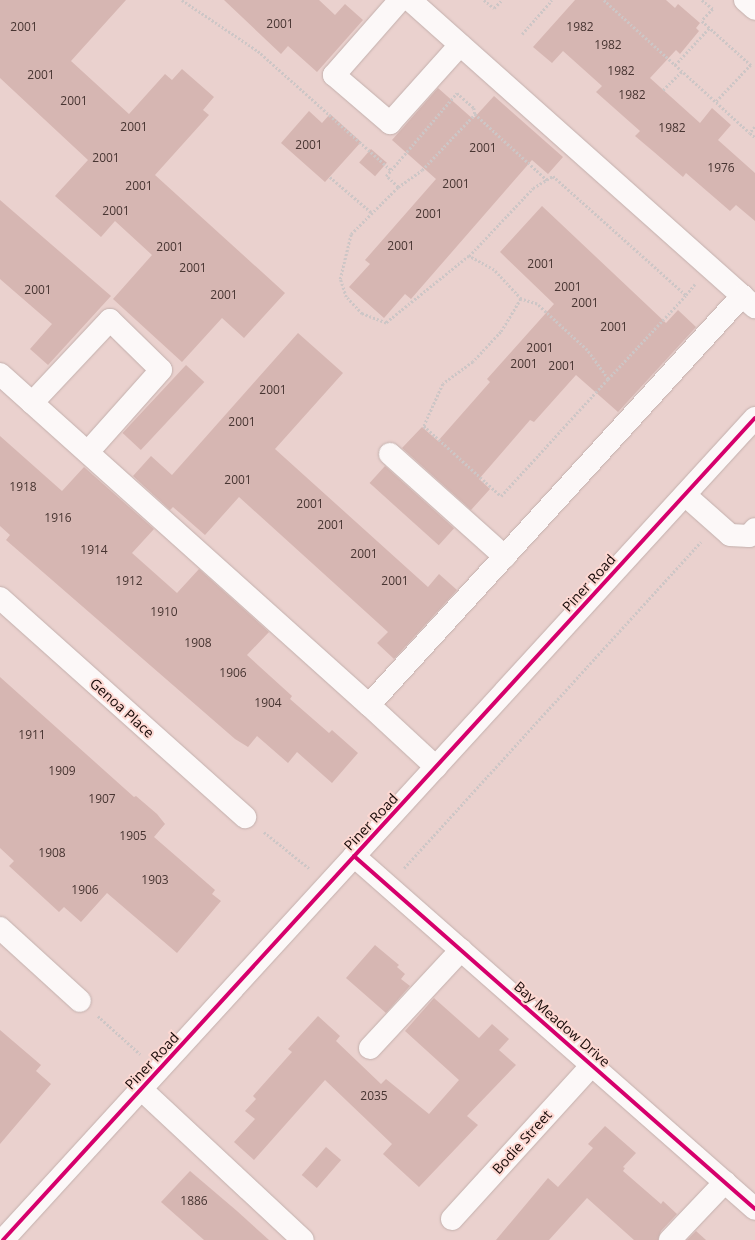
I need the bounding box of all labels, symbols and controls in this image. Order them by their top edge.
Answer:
house number: 2001 [266,17,294,31]
house number: 2001 [10,20,38,34]
house number: 1982 [566,20,594,34]
house number: 1982 [594,38,622,52]
house number: 1982 [607,64,635,78]
house number: 2001 [27,68,55,82]
house number: 1982 [618,88,646,102]
house number: 2001 [60,94,88,108]
house number: 2001 [120,120,148,134]
house number: 1982 [658,121,686,135]
house number: 2001 [295,138,323,152]
house number: 2001 [469,141,497,155]
house number: 2001 [92,151,120,165]
house number: 1976 [707,161,735,175]
house number: 2001 [442,177,470,191]
house number: 2001 [125,179,153,193]
house number: 2001 [102,204,130,218]
house number: 2001 [415,207,443,221]
house number: 2001 [387,239,415,253]
house number: 2001 [156,240,184,254]
house number: 2001 [527,257,555,271]
house number: 2001 [179,261,207,275]
house number: 2001 [554,280,582,294]
house number: 2001 [24,283,52,297]
house number: 2001 [210,288,238,302]
house number: 2001 [571,296,599,310]
house number: 2001 [600,320,628,334]
house number: 2001 [526,341,554,355]
house number: 2001 [510,357,538,371]
house number: 2001 [548,359,576,373]
house number: 2001 [259,383,287,397]
house number: 2001 [228,415,256,429]
house number: 2001 [224,473,252,487]
house number: 1918 [9,480,37,494]
house number: 2001 [296,497,324,511]
house number: 1916 [44,511,72,525]
house number: 2001 [317,518,345,532]
house number: 1914 [80,543,108,557]
house number: 2001 [350,547,378,561]
street label: Piner Road [559,551,619,615]
house number: 1912 [115,574,143,588]
house number: 2001 [381,574,409,588]
house number: 1910 [150,605,178,619]
house number: 1908 [184,636,212,650]
house number: 1906 [219,666,247,680]
street label: Genoa Place [86,675,158,741]
house number: 1904 [254,696,282,710]
house number: 1911 [18,728,46,742]
house number: 1909 [48,764,76,778]
street label: Piner Road [341,790,401,854]
house number: 1907 [88,792,116,806]
house number: 1905 [119,829,147,843]
house number: 1908 [38,846,66,860]
house number: 1903 [141,873,169,887]
house number: 1906 [71,883,99,897]
street label: Bay Meadow Drive [511,978,613,1070]
street label: Piner Road [122,1029,182,1093]
house number: 2035 [360,1089,388,1103]
street label: Bodie Street [489,1107,555,1177]
house number: 1886 [180,1194,208,1208]

